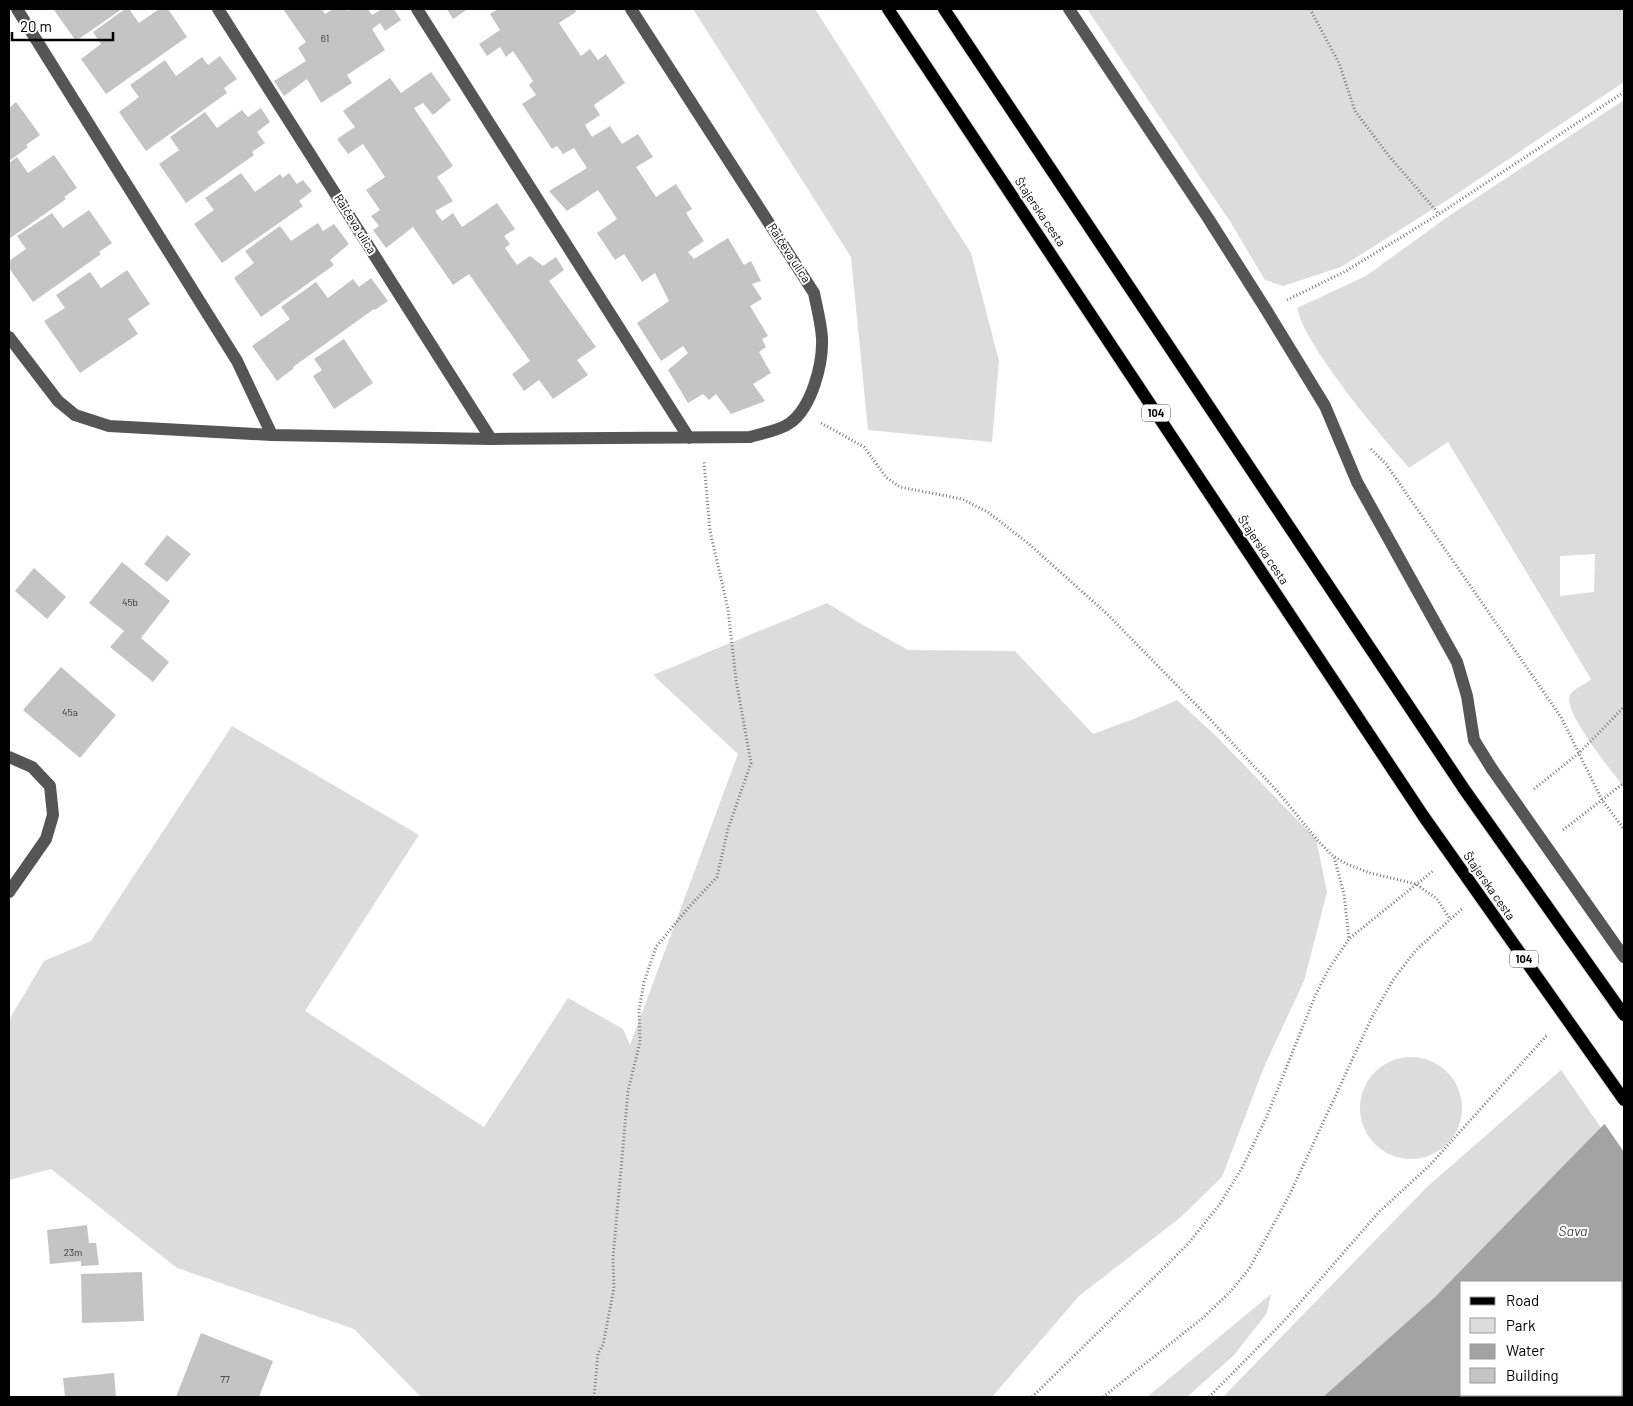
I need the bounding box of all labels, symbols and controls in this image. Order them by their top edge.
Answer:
scale bar [12,10,114,42]
text: 20 m [20,17,52,35]
house number: 61 [321,32,329,44]
street label: Štajerska cesta [1013,174,1069,249]
street label: Raičeva ulica [332,191,380,256]
street label: Raičeva ulica [766,220,814,285]
road number: 104 [1142,404,1170,422]
street label: Štajerska cesta [1236,512,1292,587]
house number: 45b [122,596,138,608]
house number: 45a [62,706,78,718]
street label: Štajerska cesta [1461,849,1519,922]
road number: 104 [1510,951,1538,968]
water label: Sava [1559,1222,1587,1239]
house number: 23m [64,1246,82,1258]
legend [1460,1281,1623,1396]
text: Road [1506,1291,1539,1309]
text: Park [1506,1316,1536,1334]
text: Water [1506,1341,1545,1359]
text: Building [1506,1366,1559,1384]
house number: 77 [220,1373,230,1385]

